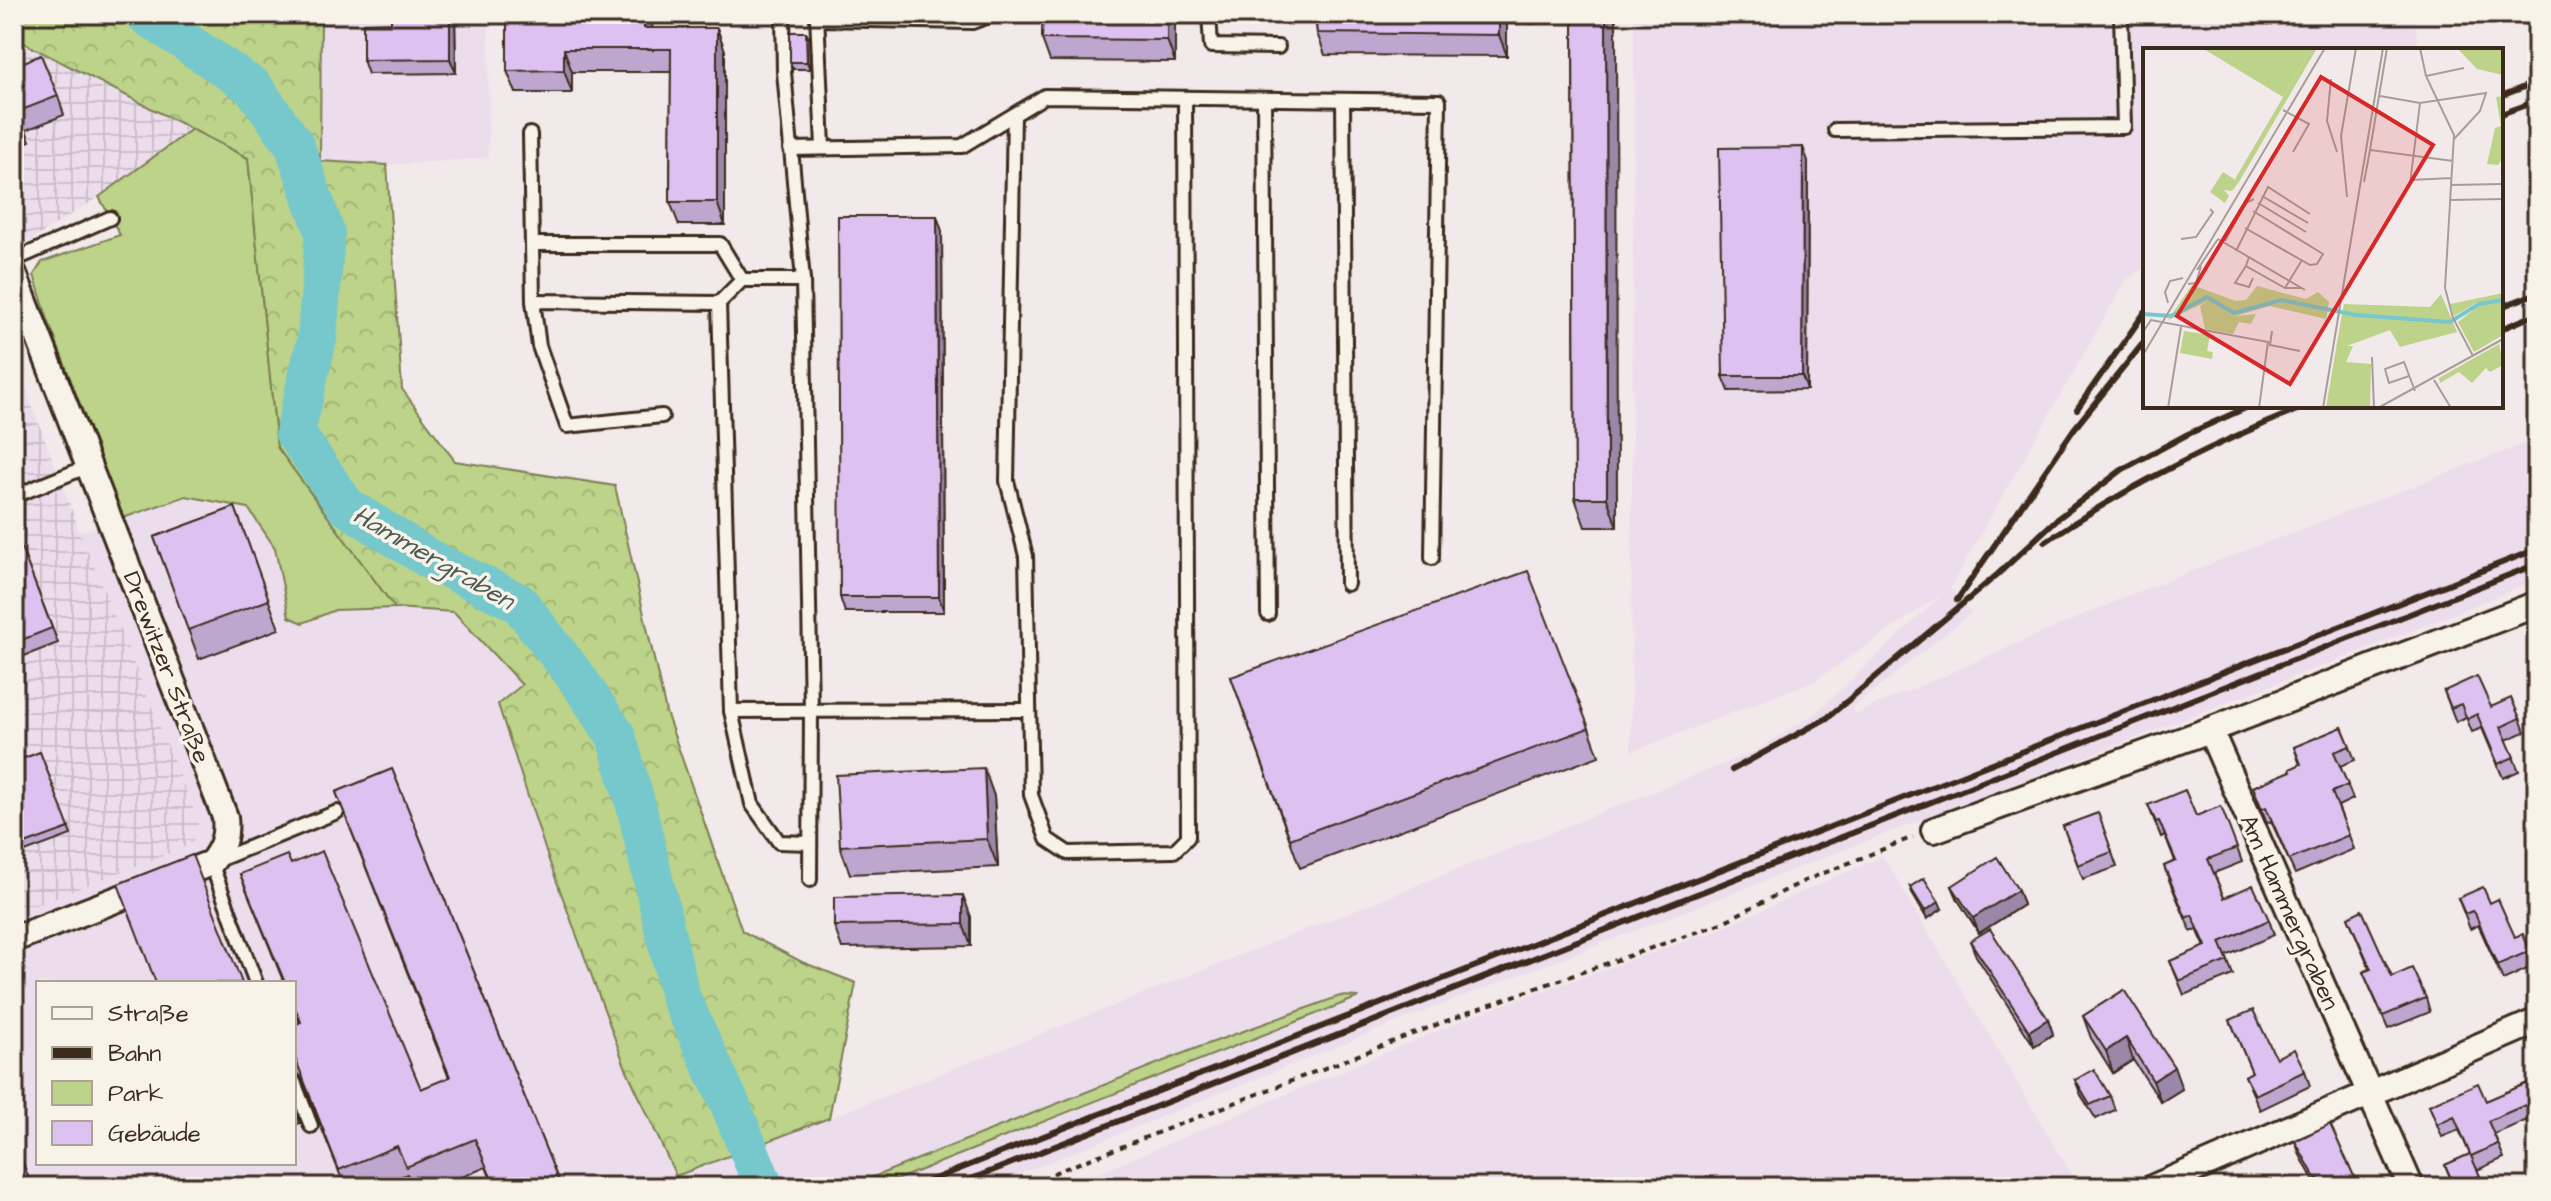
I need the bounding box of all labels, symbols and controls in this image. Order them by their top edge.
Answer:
inset map [2143,48,2503,408]
water label: Hammergraben [346,497,522,620]
street label: Drewitzer Straße [114,567,218,768]
street label: Am Hammergraben [2230,809,2347,1016]
legend [36,981,296,1165]
text: Straße [108,997,189,1031]
text: Bahn [108,1037,161,1071]
text: Park [108,1077,164,1111]
text: Gebäude [108,1117,201,1151]

